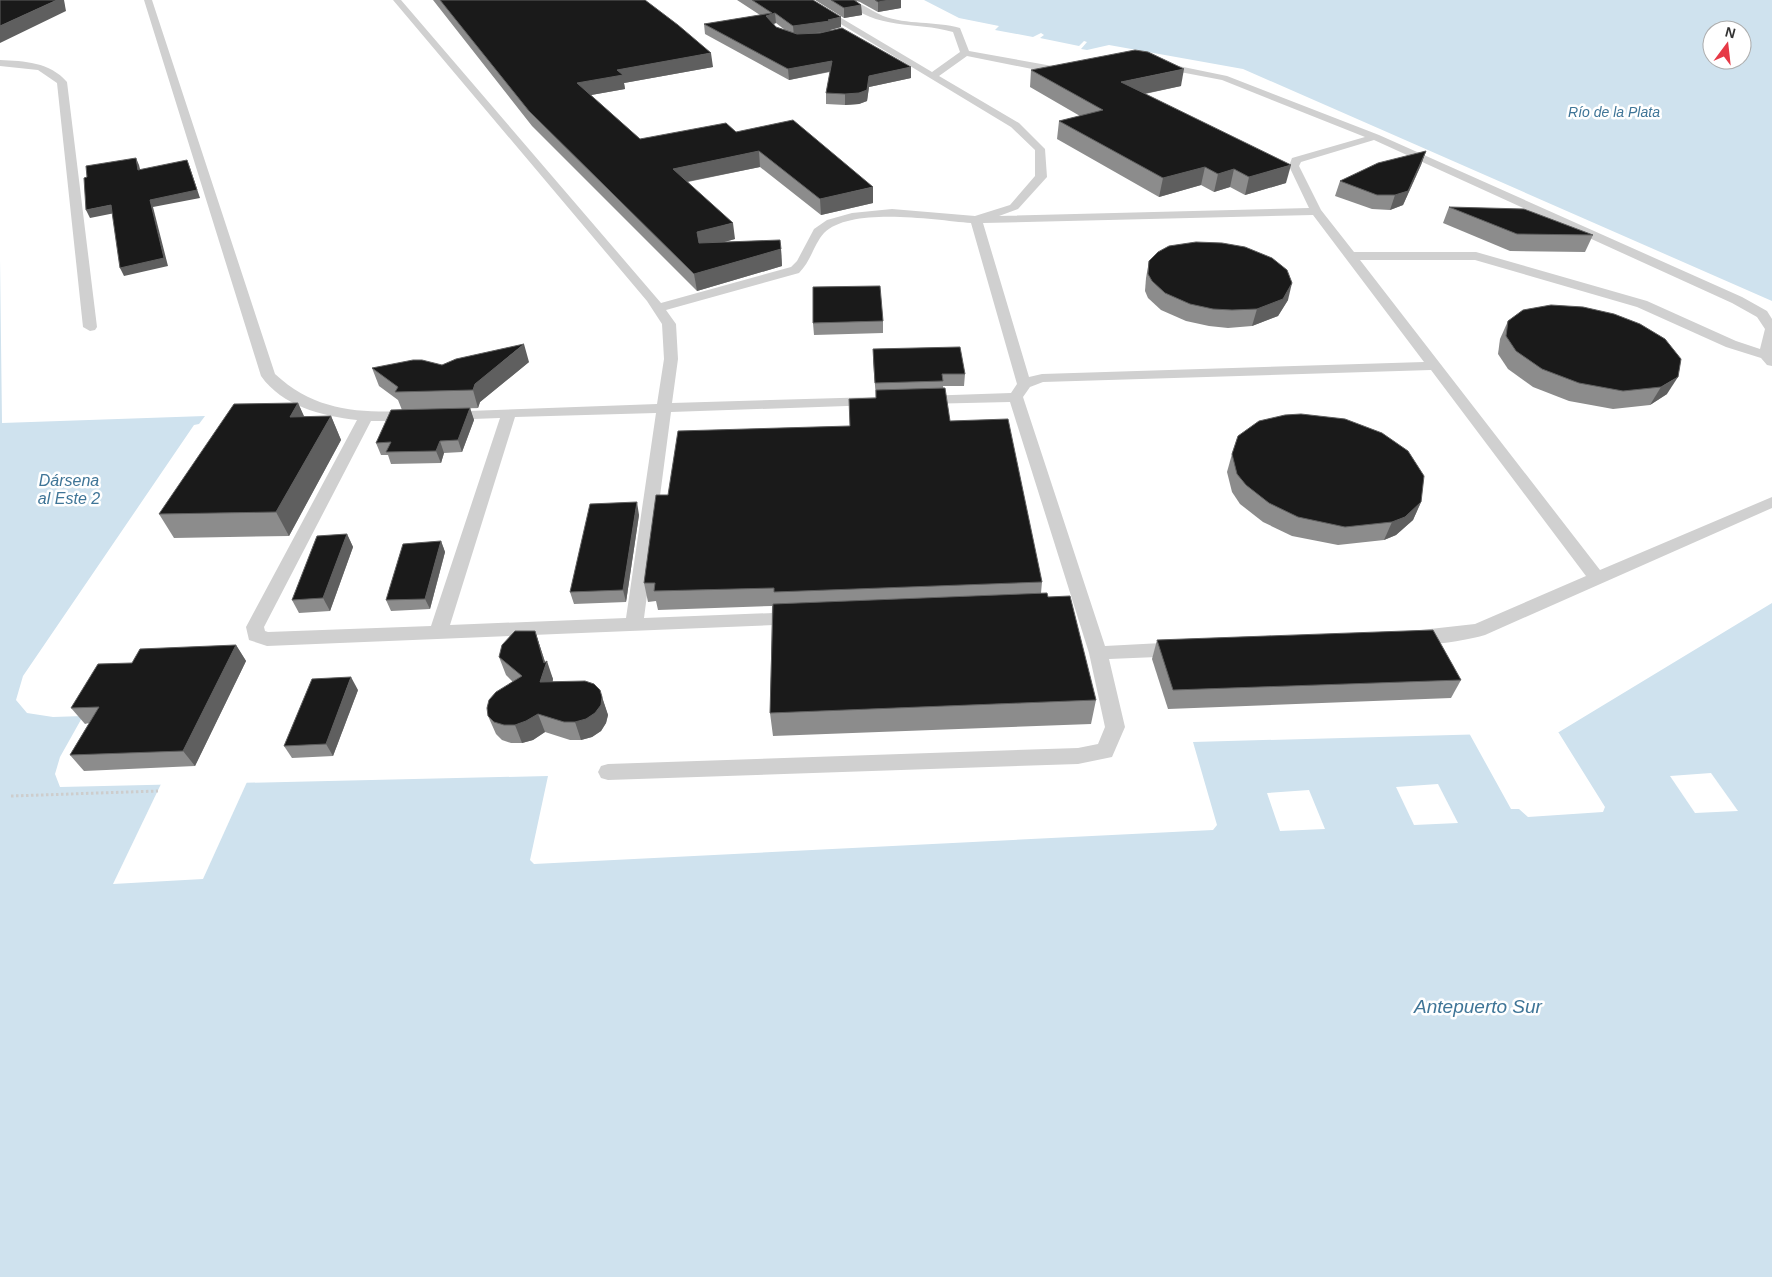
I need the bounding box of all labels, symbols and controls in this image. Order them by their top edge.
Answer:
north arrow [1702,20,1752,70]
text: N [1723,23,1737,41]
water label: Río de la Plata [1568,104,1660,120]
water label: Dársena al Este 2 [38,472,100,507]
water label: Antepuerto Sur [1413,996,1543,1017]

